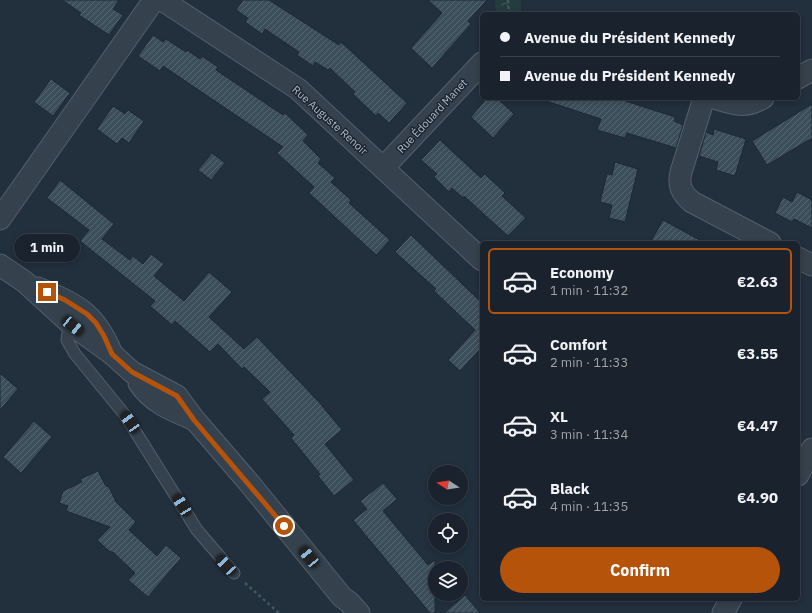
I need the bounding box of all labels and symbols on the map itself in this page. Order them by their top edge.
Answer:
street label: Rue Édouard Manet [394,76,470,156]
street label: Rue Auguste Renoir [289,82,371,158]
callout: 1 min [14,234,80,262]
route end [38,283,56,301]
car [60,314,86,338]
car [118,409,142,435]
north arrow [428,465,468,505]
car [171,492,193,518]
route start [275,517,293,535]
car [297,544,321,570]
car [213,552,239,578]

